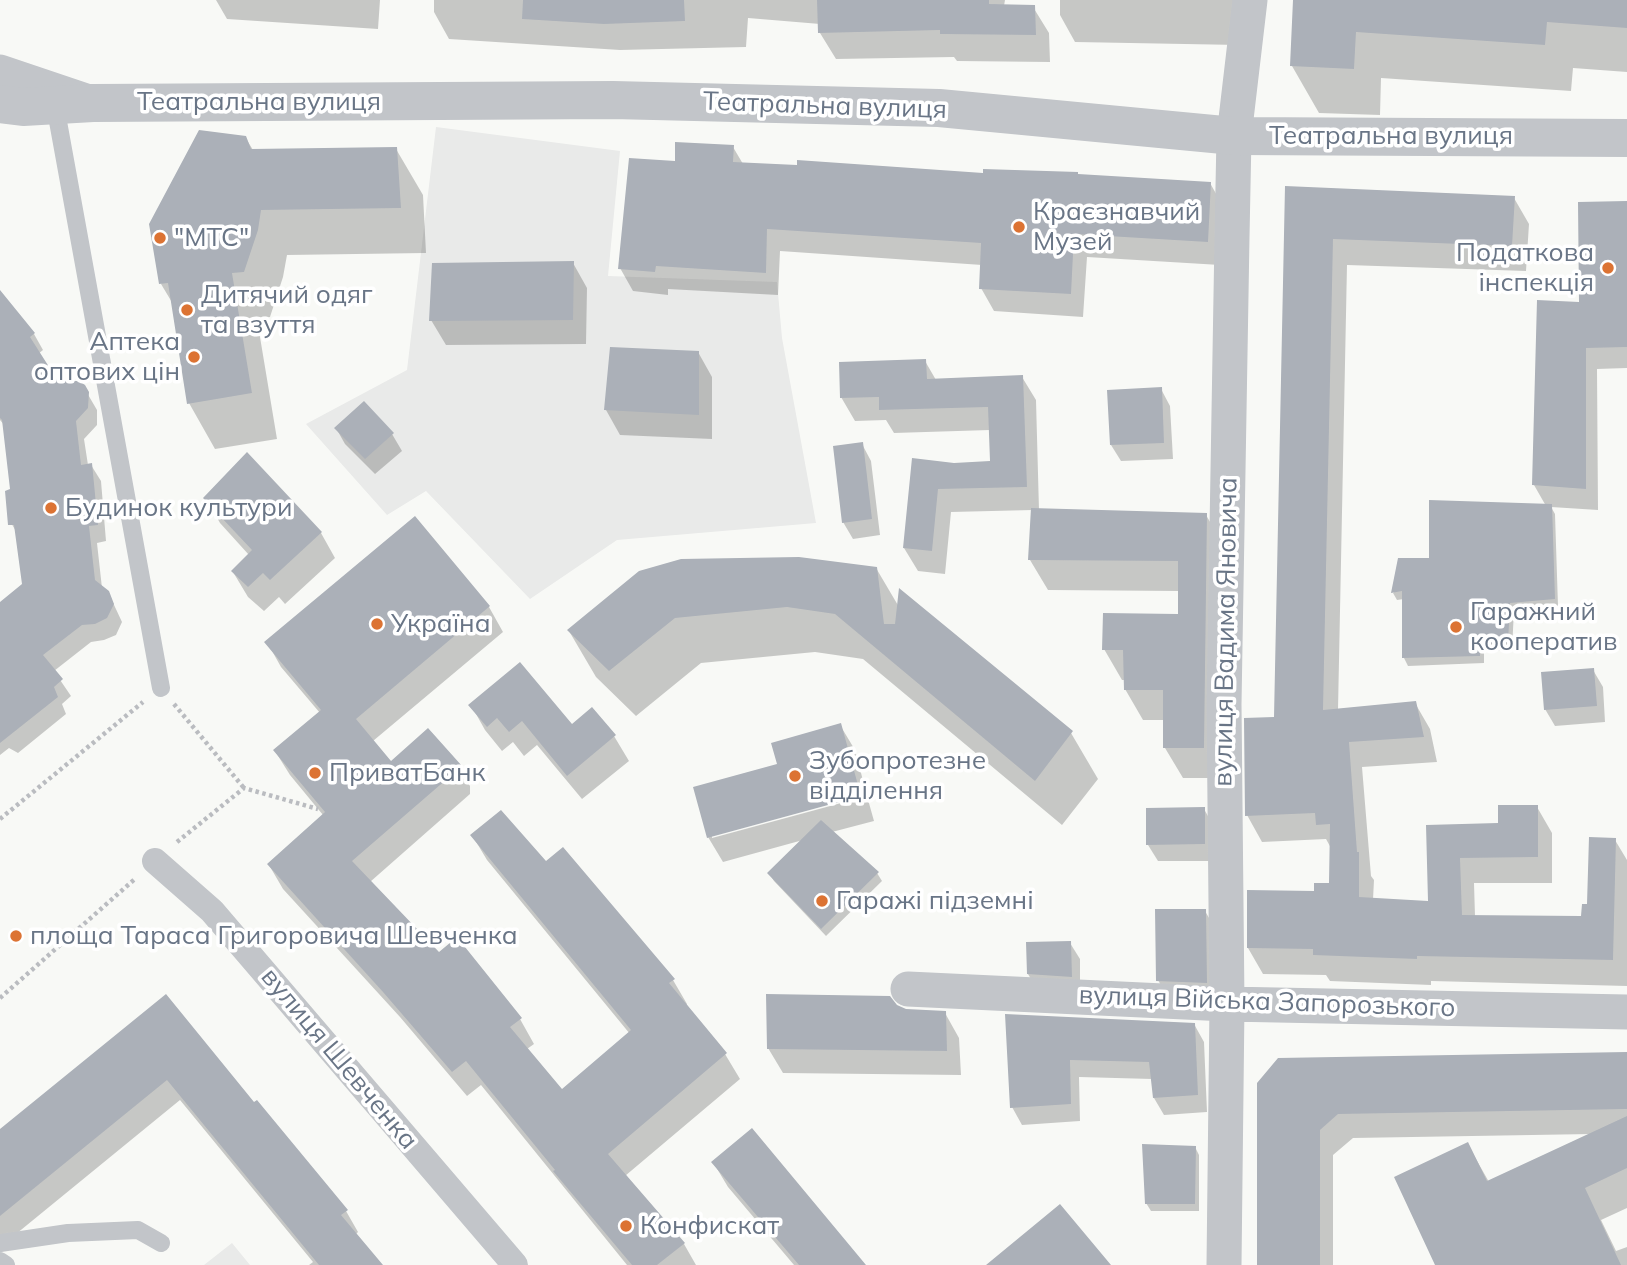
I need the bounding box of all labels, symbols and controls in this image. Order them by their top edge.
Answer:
street label: Театральна вулиця [137,86,381,118]
street label: Театральна вулиця [703,86,947,126]
street label: Театральна вулиця [1269,120,1513,152]
place label: Краєзнавчий Музей [1033,196,1200,258]
marker: Краєзнавчий Музей [1011,219,1027,235]
place label: "МТС" [174,222,249,254]
marker: "МТС" [152,230,168,246]
place label: Податкова інспекція [1456,237,1594,298]
marker: Податкова інспекція [1600,260,1616,276]
place label: Дитячий одяг та взуття [201,279,373,340]
marker: Дитячий одяг та взуття [179,302,195,318]
place label: Аптека оптових цін [34,326,180,388]
marker: Аптека оптових цін [186,349,202,365]
street label: вулиця Вадима Яновича [1208,477,1244,787]
place label: Будинок культури [65,492,292,524]
marker: Будинок культури [43,500,59,516]
place label: Гаражний кооператив [1470,596,1618,658]
place label: Україна [391,608,491,640]
marker: Україна [369,616,385,632]
marker: Гаражний кооператив [1448,619,1464,635]
place label: Зубопротезне відділення [809,745,986,806]
place label: ПриватБанк [329,757,485,789]
marker: ПриватБанк [307,765,323,781]
marker: Зубопротезне відділення [787,768,803,784]
place label: Гаражі підземні [836,885,1034,917]
marker: Гаражі підземні [814,893,830,909]
place label: площа Тараса Григоровича Шевченка [30,920,518,952]
marker: площа Тараса Григоровича Шевченка [8,928,24,944]
street label: вулиця Шевченка [254,962,424,1156]
street label: вулиця Війська Запорозького [1078,980,1456,1024]
place label: Конфискат [640,1210,779,1242]
marker: Конфискат [618,1218,634,1234]

